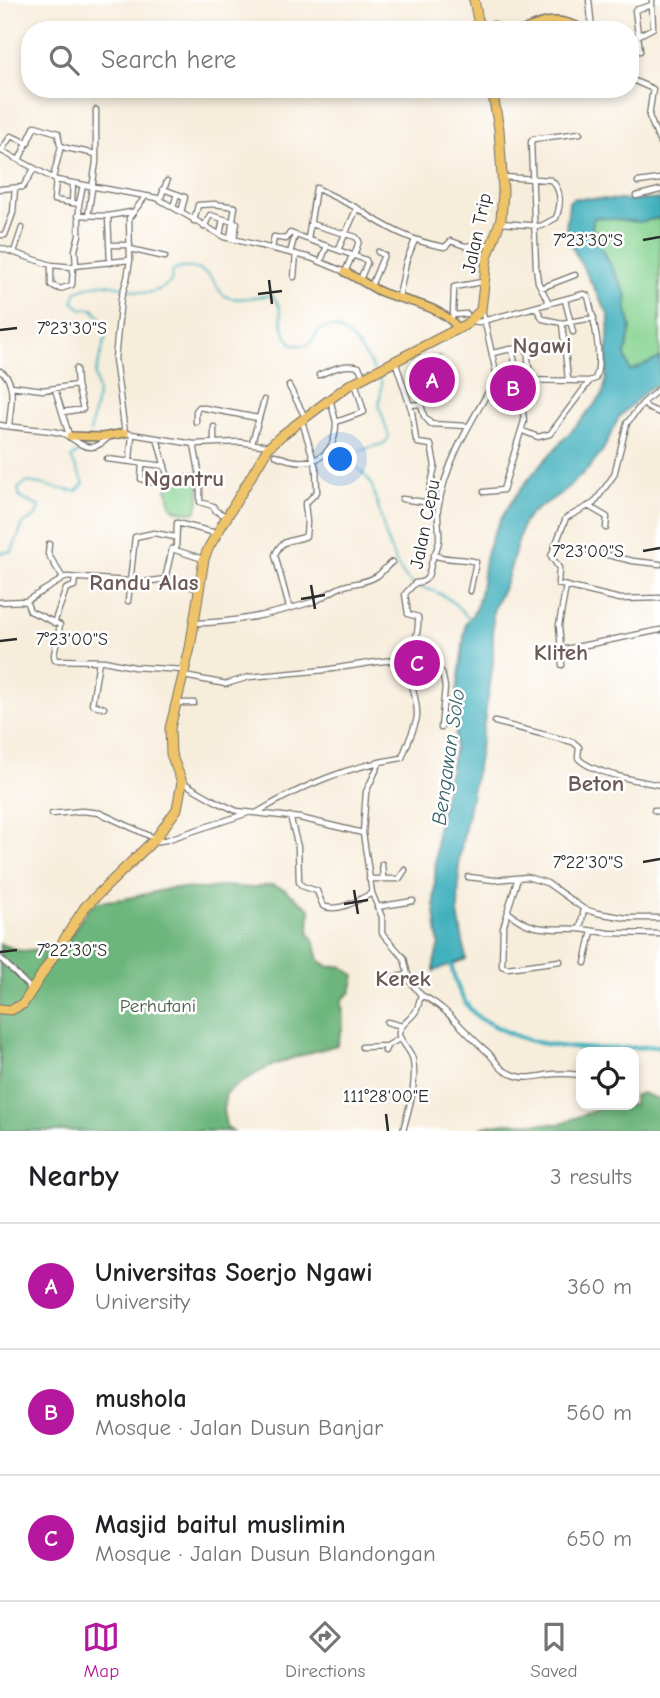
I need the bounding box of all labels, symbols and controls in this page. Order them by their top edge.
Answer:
search box [21,21,639,98]
icon: search [45,41,83,79]
text: Search here [101,45,236,75]
street label: Jalan Trip [458,191,496,275]
text: 7°23'30"S [553,230,623,251]
text: 7°23'30"S [37,318,107,339]
district label: Ngawi [512,332,572,359]
pin: A [409,354,455,406]
pin: B [490,362,536,414]
your location [323,442,357,476]
district label: Ngantru [144,465,224,492]
street label: Jalan Cepu [406,478,444,571]
text: 7°23'00"S [552,541,624,562]
district label: Randu Alas [89,569,199,596]
text: 7°23'00"S [36,629,108,650]
pin: C [394,637,440,689]
district label: Kliteh [534,639,588,666]
water label: Bengawan Solo [427,687,469,827]
district label: Beton [568,770,624,797]
text: 7°22'30"S [553,852,623,873]
text: 7°22'30"S [37,940,107,961]
district label: Kerek [375,965,431,992]
park label: Perhutani [120,995,196,1017]
map controls [576,1047,639,1110]
button: locate [576,1047,639,1110]
text: 111°28'00"E [343,1086,429,1107]
text: Nearby [28,1159,119,1194]
text: 3 results [550,1163,632,1190]
text: Universitas Soerjo Ngawi [95,1258,373,1288]
text: A [45,1273,57,1300]
text: 360 m [567,1273,632,1300]
text: University [95,1288,190,1315]
text: mushola [95,1384,187,1414]
text: B [44,1399,58,1426]
text: 560 m [566,1399,632,1426]
text: Mosque · Jalan Dusun Banjar [95,1414,383,1441]
text: Masjid baitul muslimin [95,1510,346,1540]
text: C [44,1525,58,1552]
text: 650 m [566,1525,632,1552]
text: Mosque · Jalan Dusun Blandongan [95,1540,436,1567]
tab: Map [82,1618,120,1682]
tab: Directions [285,1618,365,1682]
tab: Saved [530,1618,578,1682]

